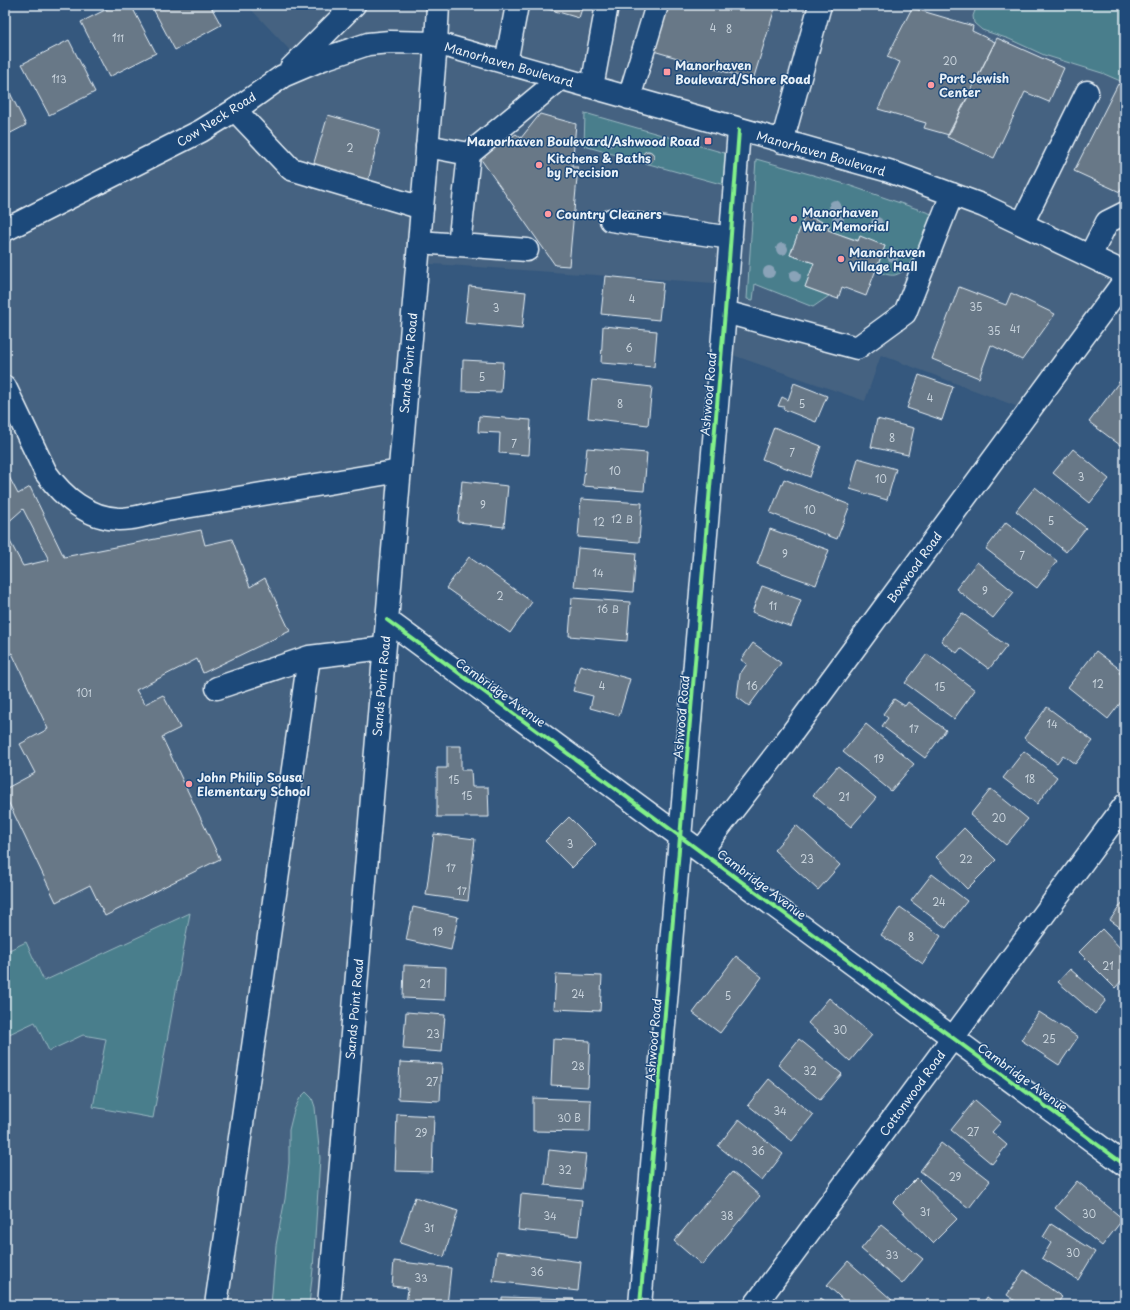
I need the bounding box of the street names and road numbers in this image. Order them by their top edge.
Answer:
street label: Manorhaven Boulevard [442,37,576,91]
street label: Cow Neck Road [173,87,259,151]
street label: Manorhaven Boulevard [754,126,888,180]
street label: Sands Point Road [395,312,421,414]
street label: Ashwood Road [695,351,721,437]
street label: Boxwood Road [882,528,946,606]
street label: Sands Point Road [368,635,394,737]
street label: Cambridge Avenue [452,653,550,731]
street label: Ashwood Road [668,674,694,760]
street label: Cambridge Avenue [714,844,811,924]
street label: Sands Point Road [341,958,367,1060]
street label: Ashwood Road [640,997,666,1083]
street label: Cambridge Avenue [974,1038,1072,1116]
street label: Cottonwood Road [875,1046,949,1140]

